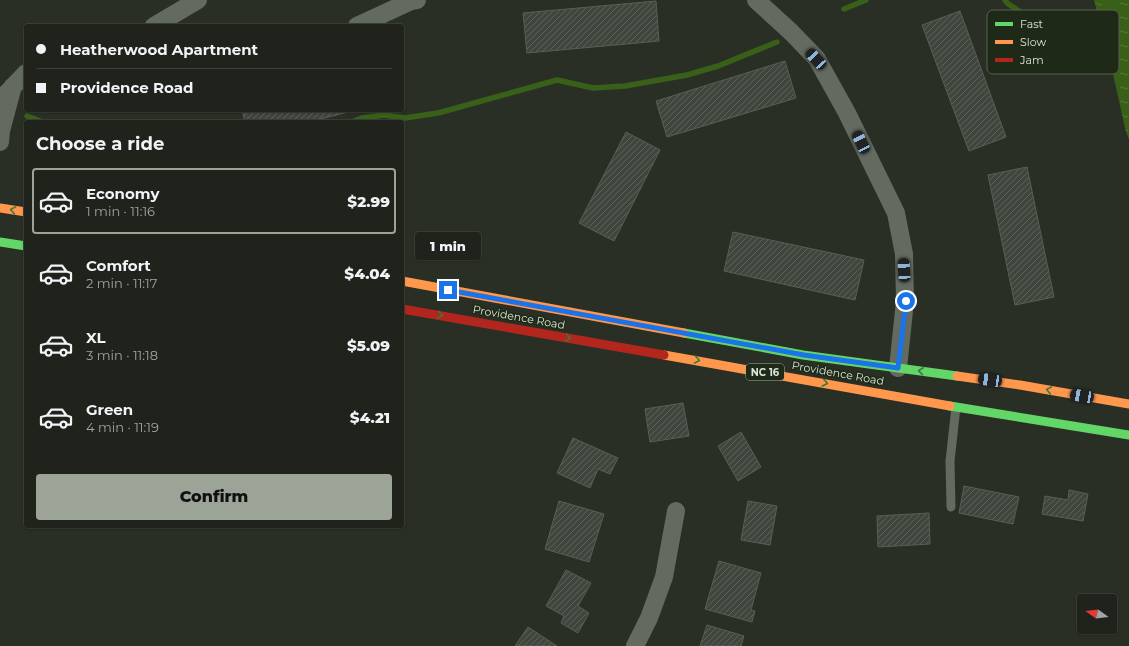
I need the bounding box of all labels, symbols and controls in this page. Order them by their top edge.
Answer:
legend [987,10,1119,74]
text: Fast [1020,17,1044,31]
text: Slow [1020,35,1046,49]
text: Heatherwood Apartment [60,40,258,59]
car [803,46,829,72]
text: Jam [1019,53,1044,67]
text: Providence Road [60,78,193,97]
car [850,129,872,155]
text: Choose a ride [36,133,164,155]
icon: car [38,183,74,219]
text: Economy [86,184,159,203]
text: $2.99 [347,192,390,211]
text: 1 min · 11:16 [86,203,155,219]
one-way arrow [10,206,16,215]
callout: 1 min [415,232,481,260]
text: 1 min [430,238,466,254]
icon: car [38,255,74,291]
text: Comfort [86,256,151,275]
car [897,258,911,282]
text: $4.04 [345,264,390,283]
text: 2 min · 11:17 [86,275,157,291]
route end [439,281,457,299]
route start [897,292,915,310]
street label: Providence Road [472,302,566,332]
one-way arrow [437,311,444,319]
icon: car [38,327,74,363]
text: XL [86,328,105,347]
one-way arrow [565,333,572,342]
text: $5.09 [347,336,390,355]
text: 3 min · 11:18 [86,347,158,363]
one-way arrow [693,356,700,364]
street label: Providence Road [791,358,885,388]
road number: NC 16 [746,364,784,380]
one-way arrow [918,367,924,376]
car [977,372,1003,388]
one-way arrow [821,378,828,387]
one-way arrow [1046,386,1052,395]
car [1069,388,1095,404]
icon: car [38,399,74,435]
text: Green [86,400,133,419]
text: $4.21 [350,408,390,427]
text: 4 min · 11:19 [86,419,159,435]
button: Confirm [36,474,392,520]
north arrow [1077,594,1117,634]
map controls [1077,594,1117,634]

